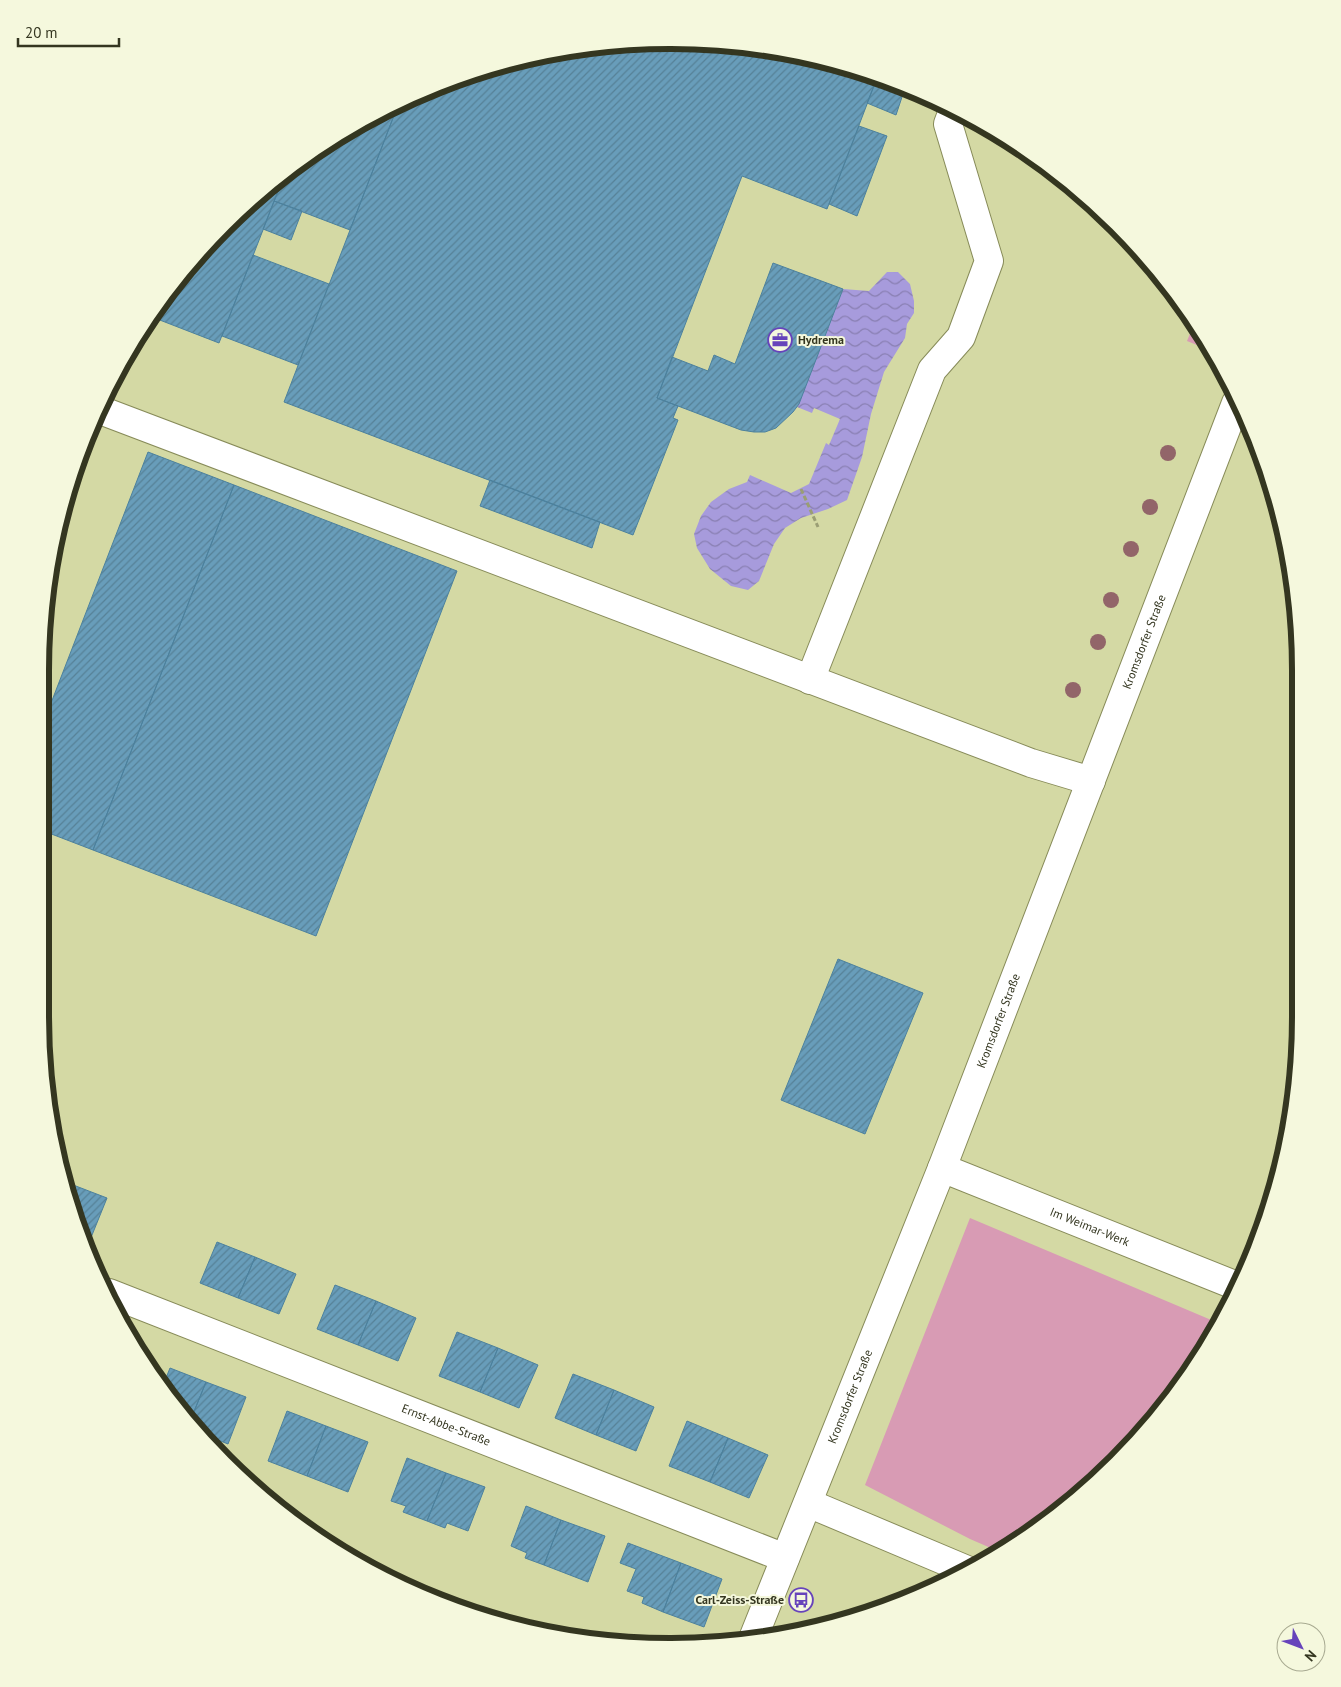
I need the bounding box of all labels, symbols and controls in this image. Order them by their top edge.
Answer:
scale bar [18,15,119,47]
text: 20 m [25,23,58,42]
office icon: Hydrema [767,327,793,353]
place label: Hydrema [798,332,844,347]
street label: Kromsdorfer Straße [1119,592,1169,691]
street label: Kromsdorfer Straße [973,971,1023,1070]
street label: Im Weimar-Werk [1048,1204,1132,1249]
street label: Kromsdorfer Straße [824,1347,875,1446]
street label: Ernst-Abbe-Straße [400,1400,493,1449]
bus stop icon: Carl-Zeiss-Straße [788,1587,814,1613]
place label: Carl-Zeiss-Straße [695,1592,784,1607]
north arrow [1276,1622,1326,1672]
text: N [1301,1646,1320,1665]

